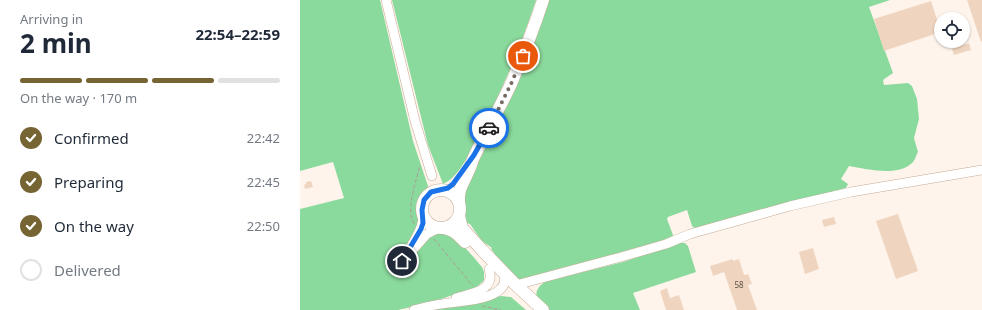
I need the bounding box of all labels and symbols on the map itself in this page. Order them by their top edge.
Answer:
pin [506,39,540,73]
courier [469,108,509,148]
pin [385,244,419,278]
house number: 58 [734,279,744,290]

